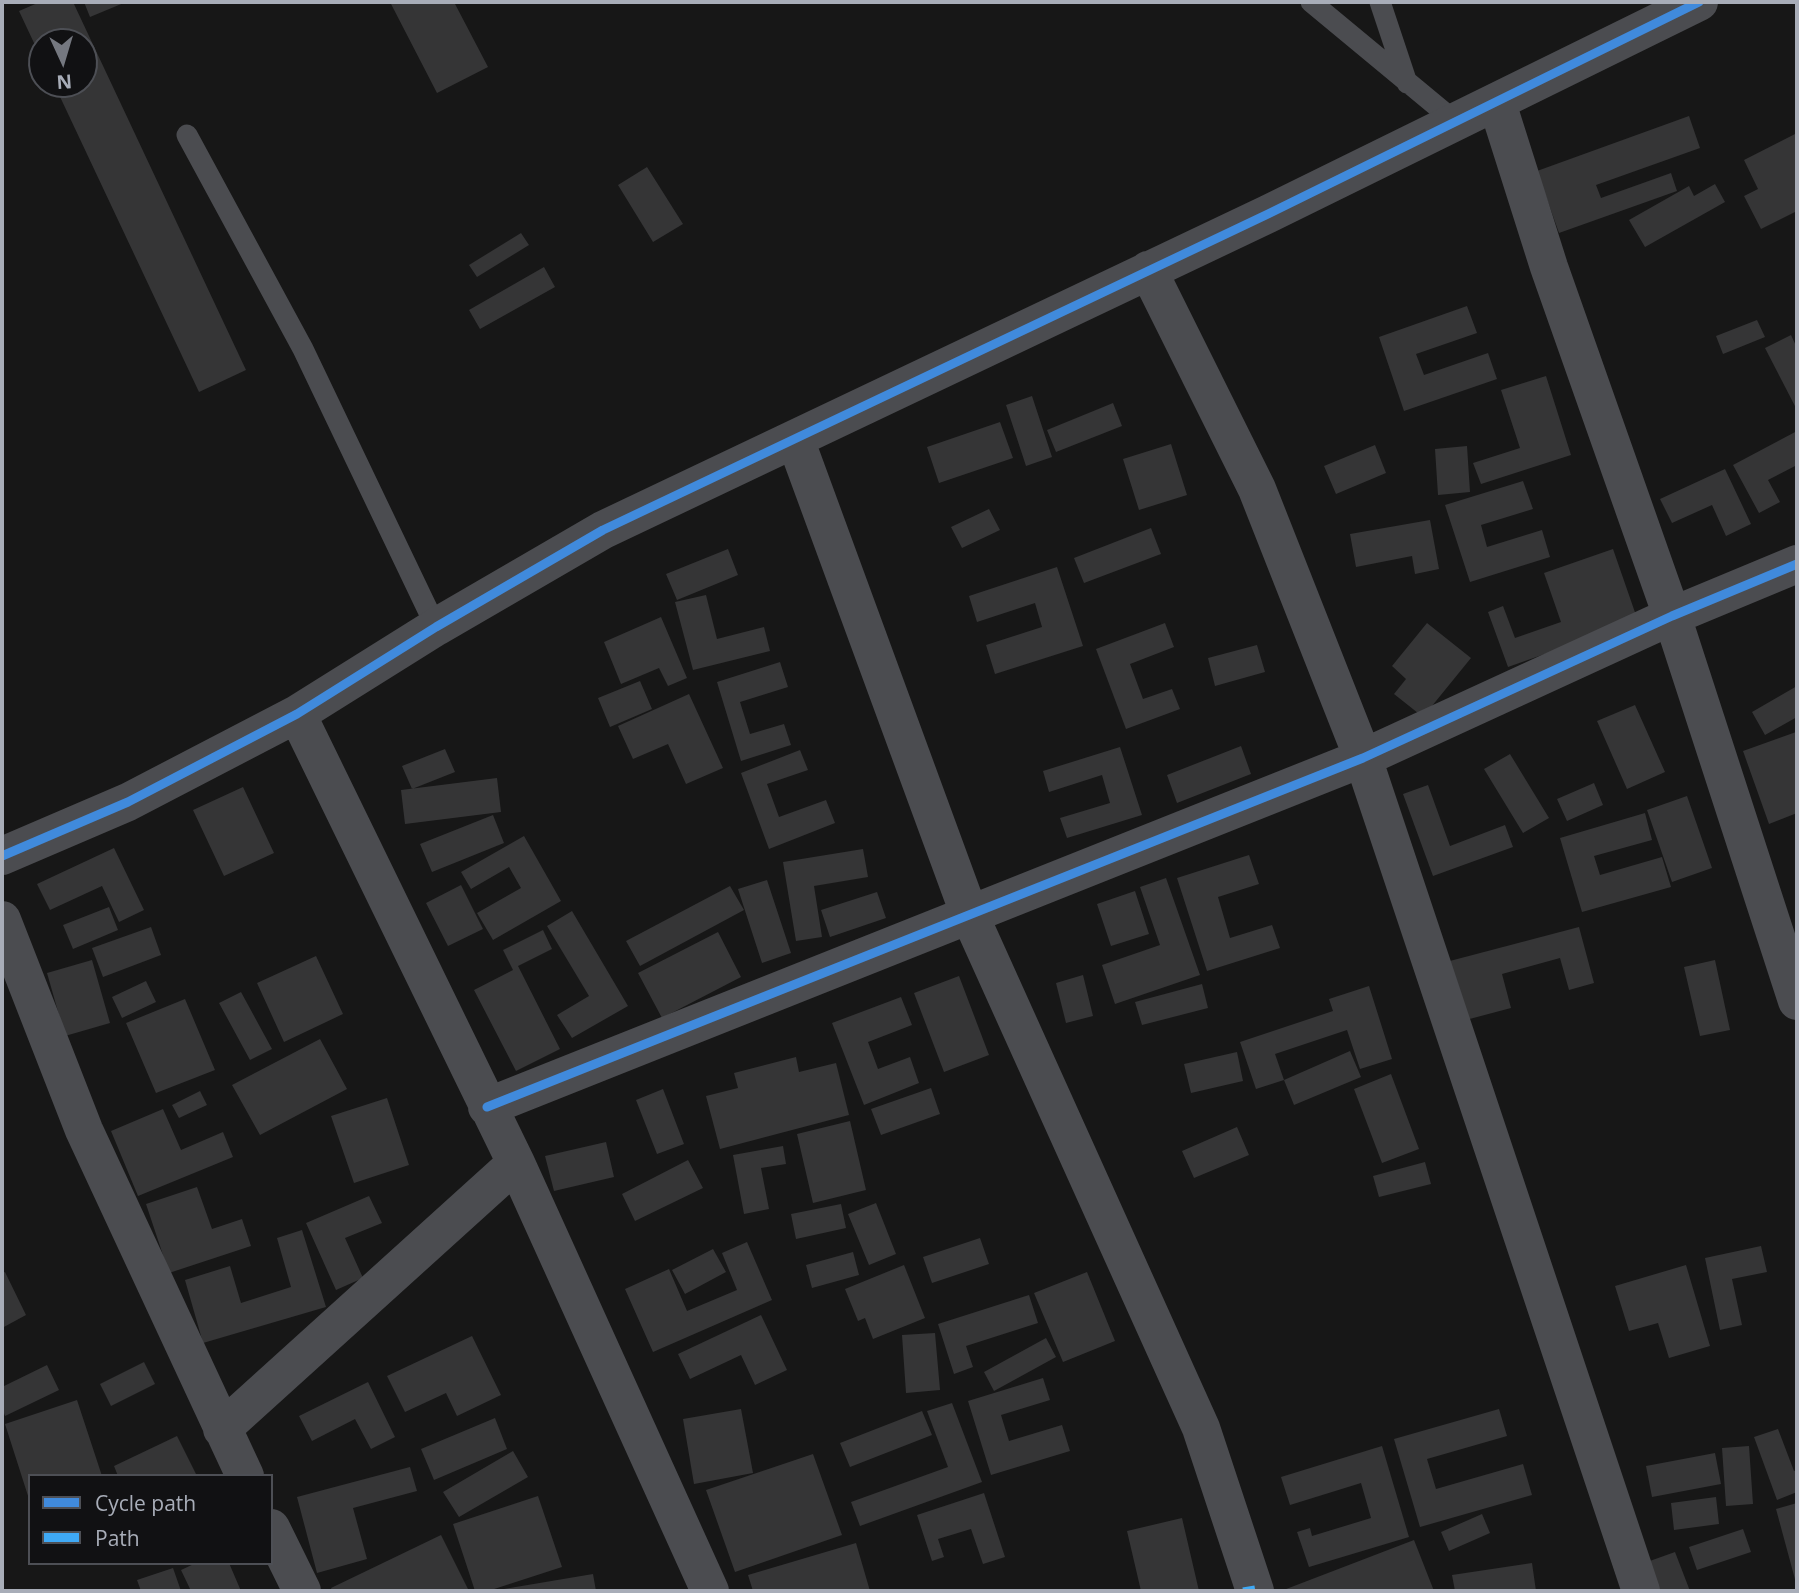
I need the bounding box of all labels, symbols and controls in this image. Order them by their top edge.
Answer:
north arrow [28,28,98,98]
text: N [56,68,73,95]
legend [28,1474,273,1565]
text: Cycle path [95,1489,196,1517]
text: Path [95,1524,140,1552]

